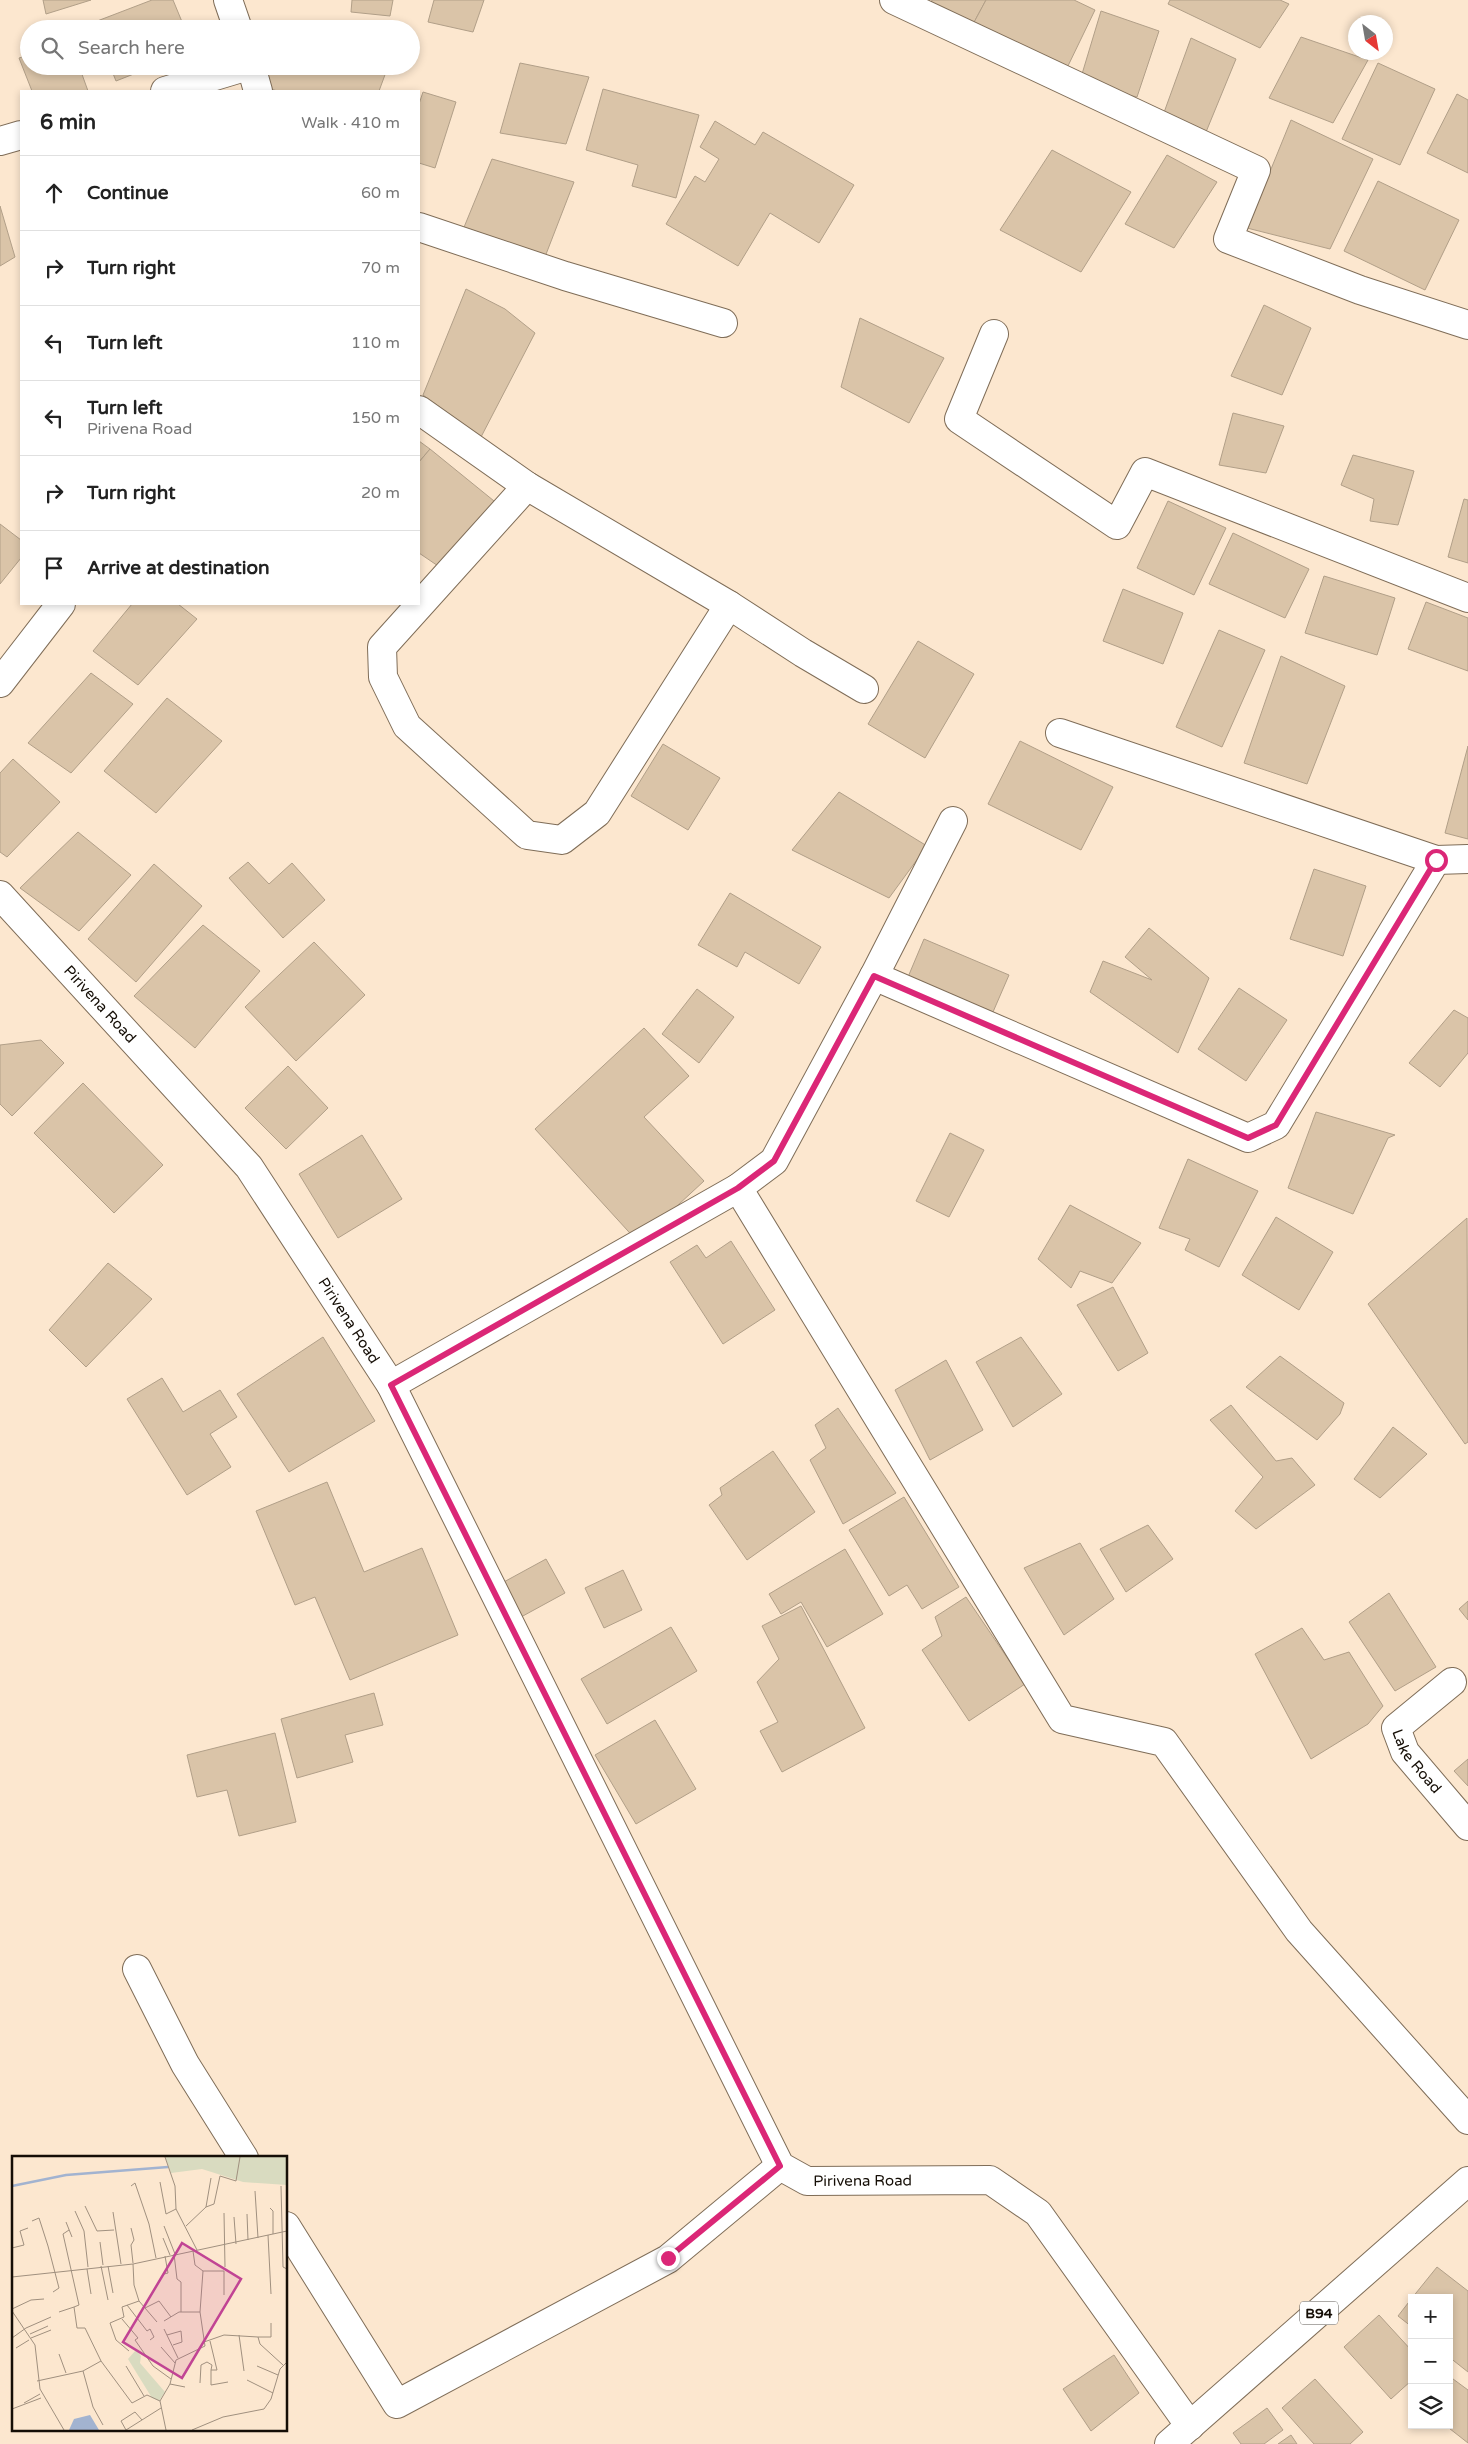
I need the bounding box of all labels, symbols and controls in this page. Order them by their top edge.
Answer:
north arrow [1348,15,1393,60]
search box [20,20,420,75]
icon: search [38,34,66,62]
text: Search here [78,37,185,59]
text: 6 min [40,110,96,135]
text: Walk · 410 m [301,113,400,133]
icon: ahead [40,179,68,207]
text: Continue [87,182,169,204]
text: 60 m [361,183,400,203]
icon: right [40,254,68,282]
text: Turn right [87,257,175,279]
text: 70 m [361,258,400,278]
icon: left [40,329,68,357]
text: Turn left [87,332,163,354]
text: 110 m [351,333,400,353]
text: Turn left [87,397,163,419]
icon: left [40,404,68,432]
text: 150 m [351,408,400,428]
text: Pirivena Road [87,419,192,439]
icon: right [40,479,68,507]
text: Turn right [87,482,175,504]
text: 20 m [361,483,400,503]
icon: arrive [40,554,68,582]
text: Arrive at destination [87,557,270,579]
route start [1425,849,1448,872]
street label: Pirivena Road [60,962,140,1047]
street label: Pirivena Road [315,1274,384,1367]
street label: Lake Road [1388,1727,1445,1797]
inset map [12,2156,288,2432]
street label: Pirivena Road [813,2171,912,2190]
route end [657,2247,680,2270]
map controls [1408,2294,1453,2429]
button: + [1408,2294,1453,2339]
road number: B94 [1300,2302,1338,2324]
button: − [1408,2339,1453,2384]
button: layers [1408,2384,1453,2429]

